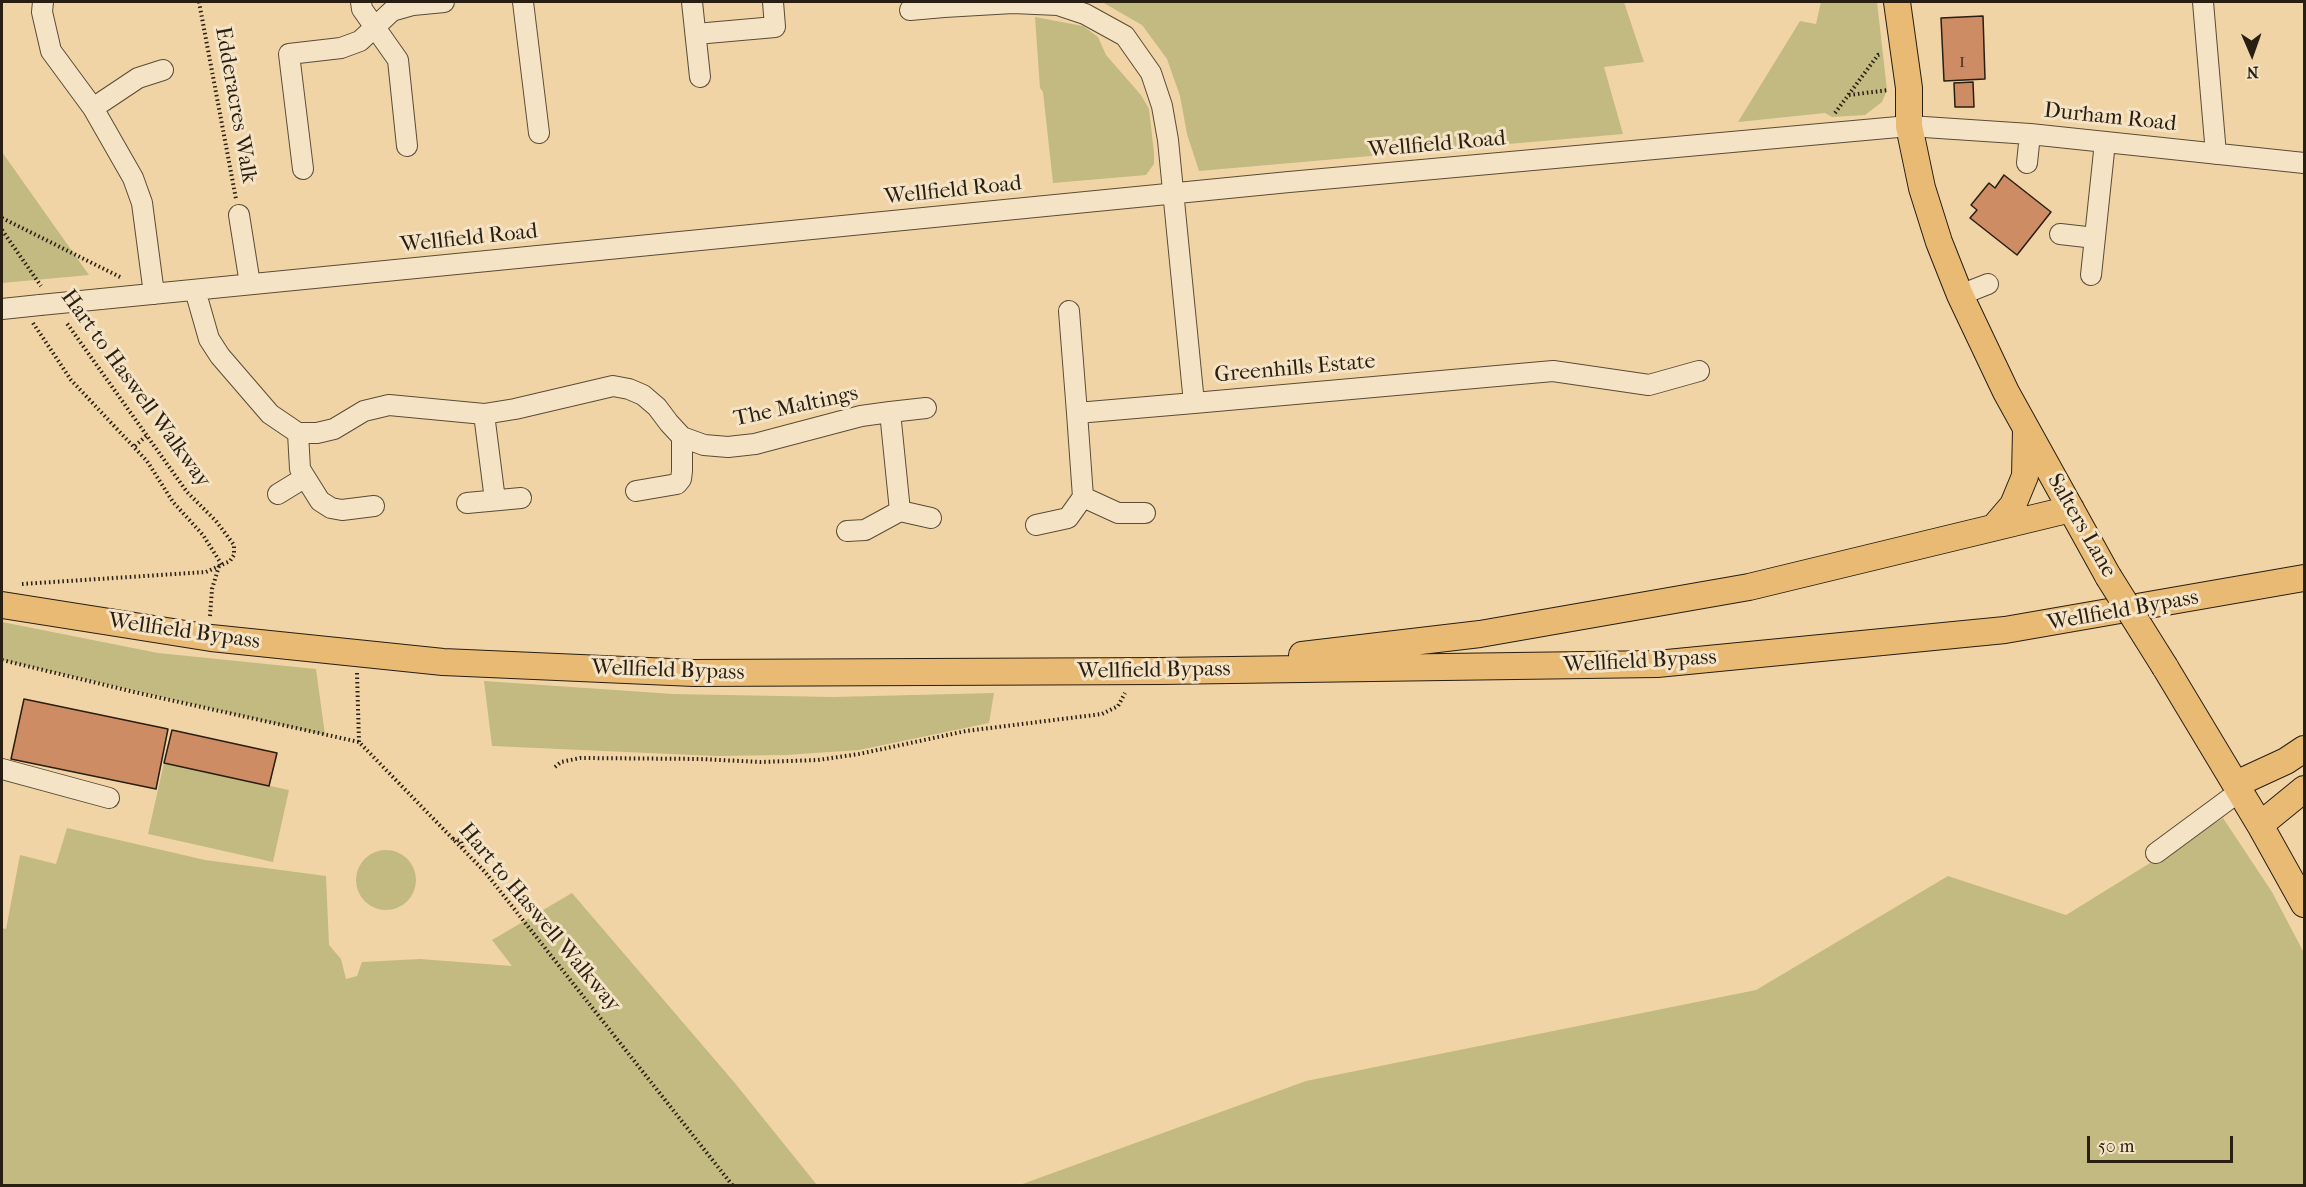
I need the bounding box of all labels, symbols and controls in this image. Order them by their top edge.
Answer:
north arrow [2222,24,2282,84]
street label: Edderacres Walk [208,25,262,185]
house number: 1 [1958,50,1966,74]
text: N [2246,63,2259,82]
street label: Durham Road [2043,98,2177,138]
street label: Wellfield Road [1367,126,1507,164]
street label: Wellfield Road [883,171,1023,211]
street label: Wellfield Road [399,219,539,259]
street label: Hart to Haswell Walkway [54,285,216,493]
street label: Greenhills Estate [1213,349,1377,389]
street label: The Maltings [731,381,861,433]
street label: Salters Lane [2041,469,2121,583]
street label: Wellfield Bypass [2045,585,2201,637]
street label: Wellfield Bypass [106,608,262,656]
street label: Wellfield Bypass [1563,645,1717,679]
street label: Wellfield Bypass [591,655,745,687]
street label: Wellfield Bypass [1077,656,1231,686]
street label: Hart to Haswell Walkway [452,818,626,1018]
scale bar [2090,1124,2236,1162]
text: 50 m [2098,1136,2134,1157]

